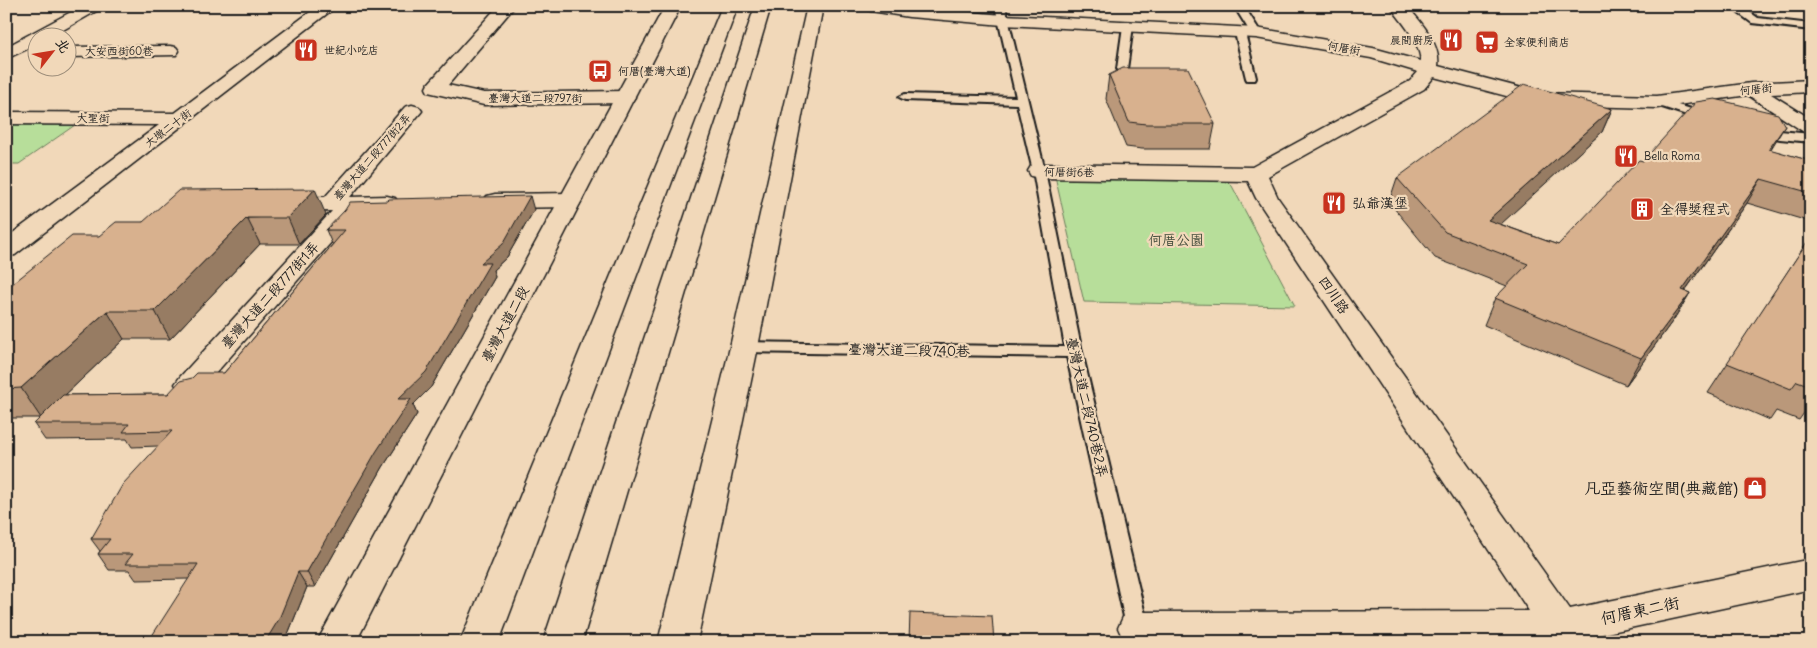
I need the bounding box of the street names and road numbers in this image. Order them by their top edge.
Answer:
street label: 何厝街 [1327,38,1362,58]
street label: 大安西街60巷 [85,44,153,58]
street label: 何厝街 [1739,81,1774,97]
street label: 臺灣大道二段797街 [488,91,583,105]
street label: 大墩二十街 [142,105,195,150]
street label: 大聖街 [77,111,110,125]
street label: 臺灣大道二段777街2弄 [331,111,413,203]
street label: 何厝街6巷 [1044,165,1094,179]
street label: 臺灣大道二段777街1弄 [217,238,323,352]
street label: 四川路 [1315,273,1353,317]
street label: 臺灣大道二段 [477,283,533,365]
street label: 臺灣大道二段740巷2弄 [1062,335,1112,479]
street label: 臺灣大道二段740巷 [848,340,971,360]
street label: 何厝東二街 [1599,592,1681,628]

